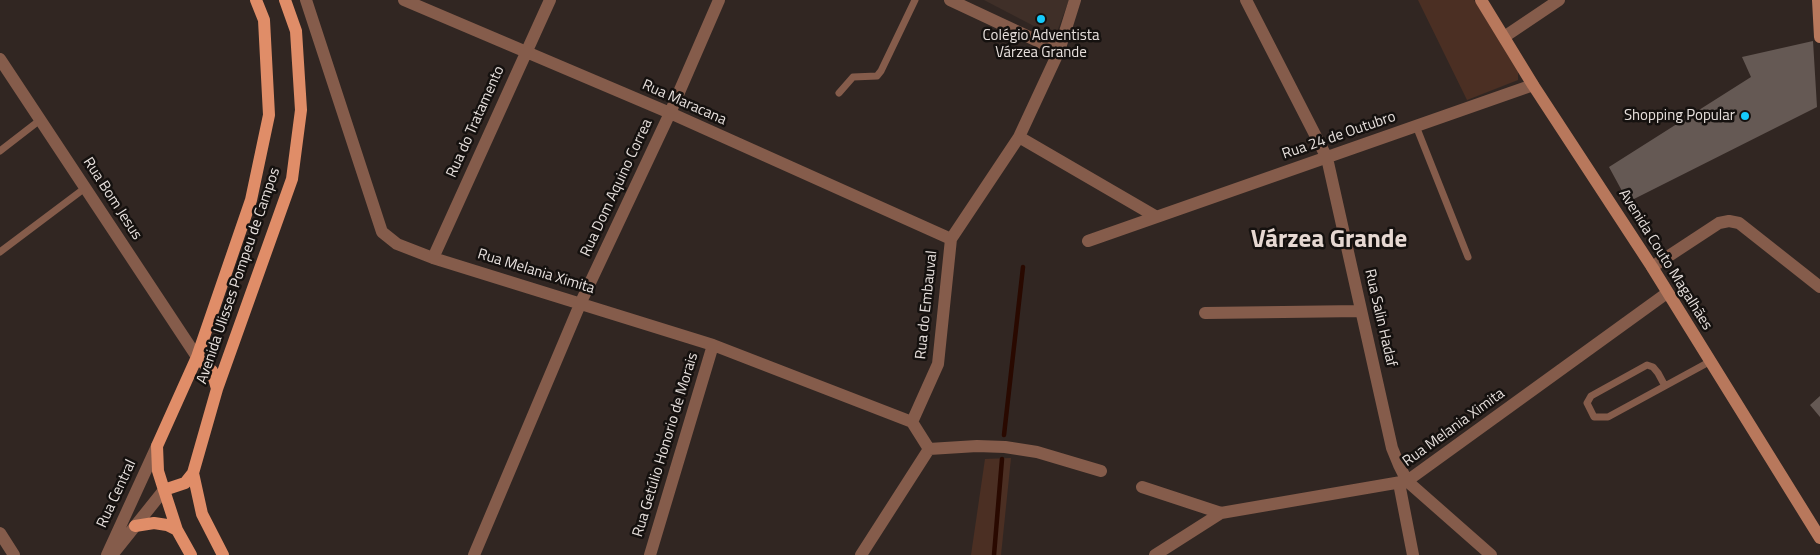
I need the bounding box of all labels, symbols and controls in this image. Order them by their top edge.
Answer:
marker: Colégio Adventista Várzea Grande [1035,13,1047,25]
place label: Colégio Adventista Várzea Grande [983,27,1099,62]
street label: Rua do Tratamento [443,63,509,181]
street label: Rua Maracana [639,76,729,130]
place label: Shopping Popular [1624,107,1735,125]
street label: Rua 24 de Outubro [1280,108,1398,164]
marker: Shopping Popular [1739,110,1751,122]
street label: Rua Dom Aquino Correa [577,116,657,260]
street label: Rua Bom Jesus [79,154,145,244]
street label: Avenida Ulisses Pompeu de Campos [193,166,285,386]
street label: Avenida Couto Magalhães [1614,186,1716,334]
district label: Várzea Grande [1251,226,1407,256]
street label: Rua Melania Ximita [475,246,597,298]
street label: Rua do Embauval [912,250,942,360]
street label: Rua Salin Hadaf [1360,267,1400,369]
street label: Rua Getúlio Honorio de Morais [629,351,703,539]
street label: Rua Melania Ximita [1400,385,1508,471]
street label: Rua Central [93,457,141,531]

